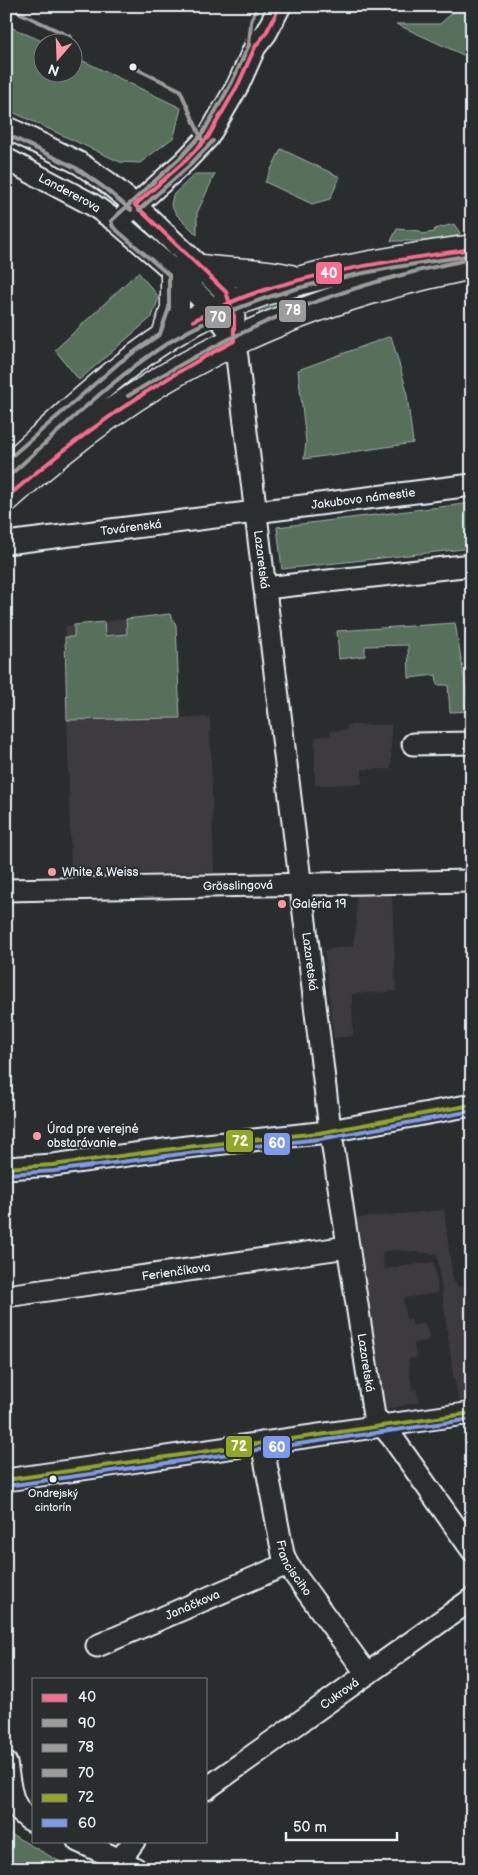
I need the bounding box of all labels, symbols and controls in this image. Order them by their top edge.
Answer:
north arrow [32,32,82,82]
text: N [46,60,62,80]
unlabelled marker [128,62,138,72]
street label: Landererova [36,170,104,216]
line badge: 40 [315,261,343,285]
text: 40 [321,265,338,282]
line badge: 78 [278,299,307,323]
text: 78 [285,302,301,319]
line badge: 70 [204,305,232,329]
text: 70 [210,309,227,326]
street label: Jakubovo námestie [310,485,416,512]
street label: Továrenská [100,516,163,539]
street label: Lazaretská [250,529,272,590]
place label: White & Weiss [62,865,138,880]
marker: White & Weiss [46,866,58,878]
street label: Grösslingová [203,877,273,894]
place label: Galéria 19 [292,897,346,912]
marker: Galéria 19 [276,898,288,910]
street label: Lazaretská [299,931,321,992]
place label: Úrad pre verejné obstarávanie [47,1120,139,1151]
line badge: 72 [225,1129,254,1153]
marker: Úrad pre verejné obstarávanie [31,1130,43,1142]
line badge: 60 [263,1132,291,1156]
text: 72 [232,1133,249,1150]
text: 60 [268,1135,286,1152]
street label: Ferienčíkova [141,1259,212,1284]
street label: Lazaretská [354,1332,378,1393]
line badge: 72 [225,1435,253,1458]
line badge: 60 [262,1435,291,1459]
text: 72 [231,1438,248,1455]
text: 60 [268,1439,286,1456]
marker: Ondrejský cintorín [48,1474,58,1484]
place label: Ondrejský cintorín [28,1487,78,1514]
street label: Francisciho [273,1539,315,1599]
street label: Janáčkova [163,1586,222,1623]
street label: Cukrová [317,1675,362,1713]
legend [32,1678,208,1842]
text: 40 [78,1688,96,1707]
text: 90 [78,1714,96,1733]
text: 78 [78,1738,94,1757]
text: 70 [78,1764,94,1783]
text: 72 [78,1788,94,1807]
scale bar [286,1810,397,1842]
text: 60 [78,1814,96,1833]
text: 50 m [293,1818,327,1837]

